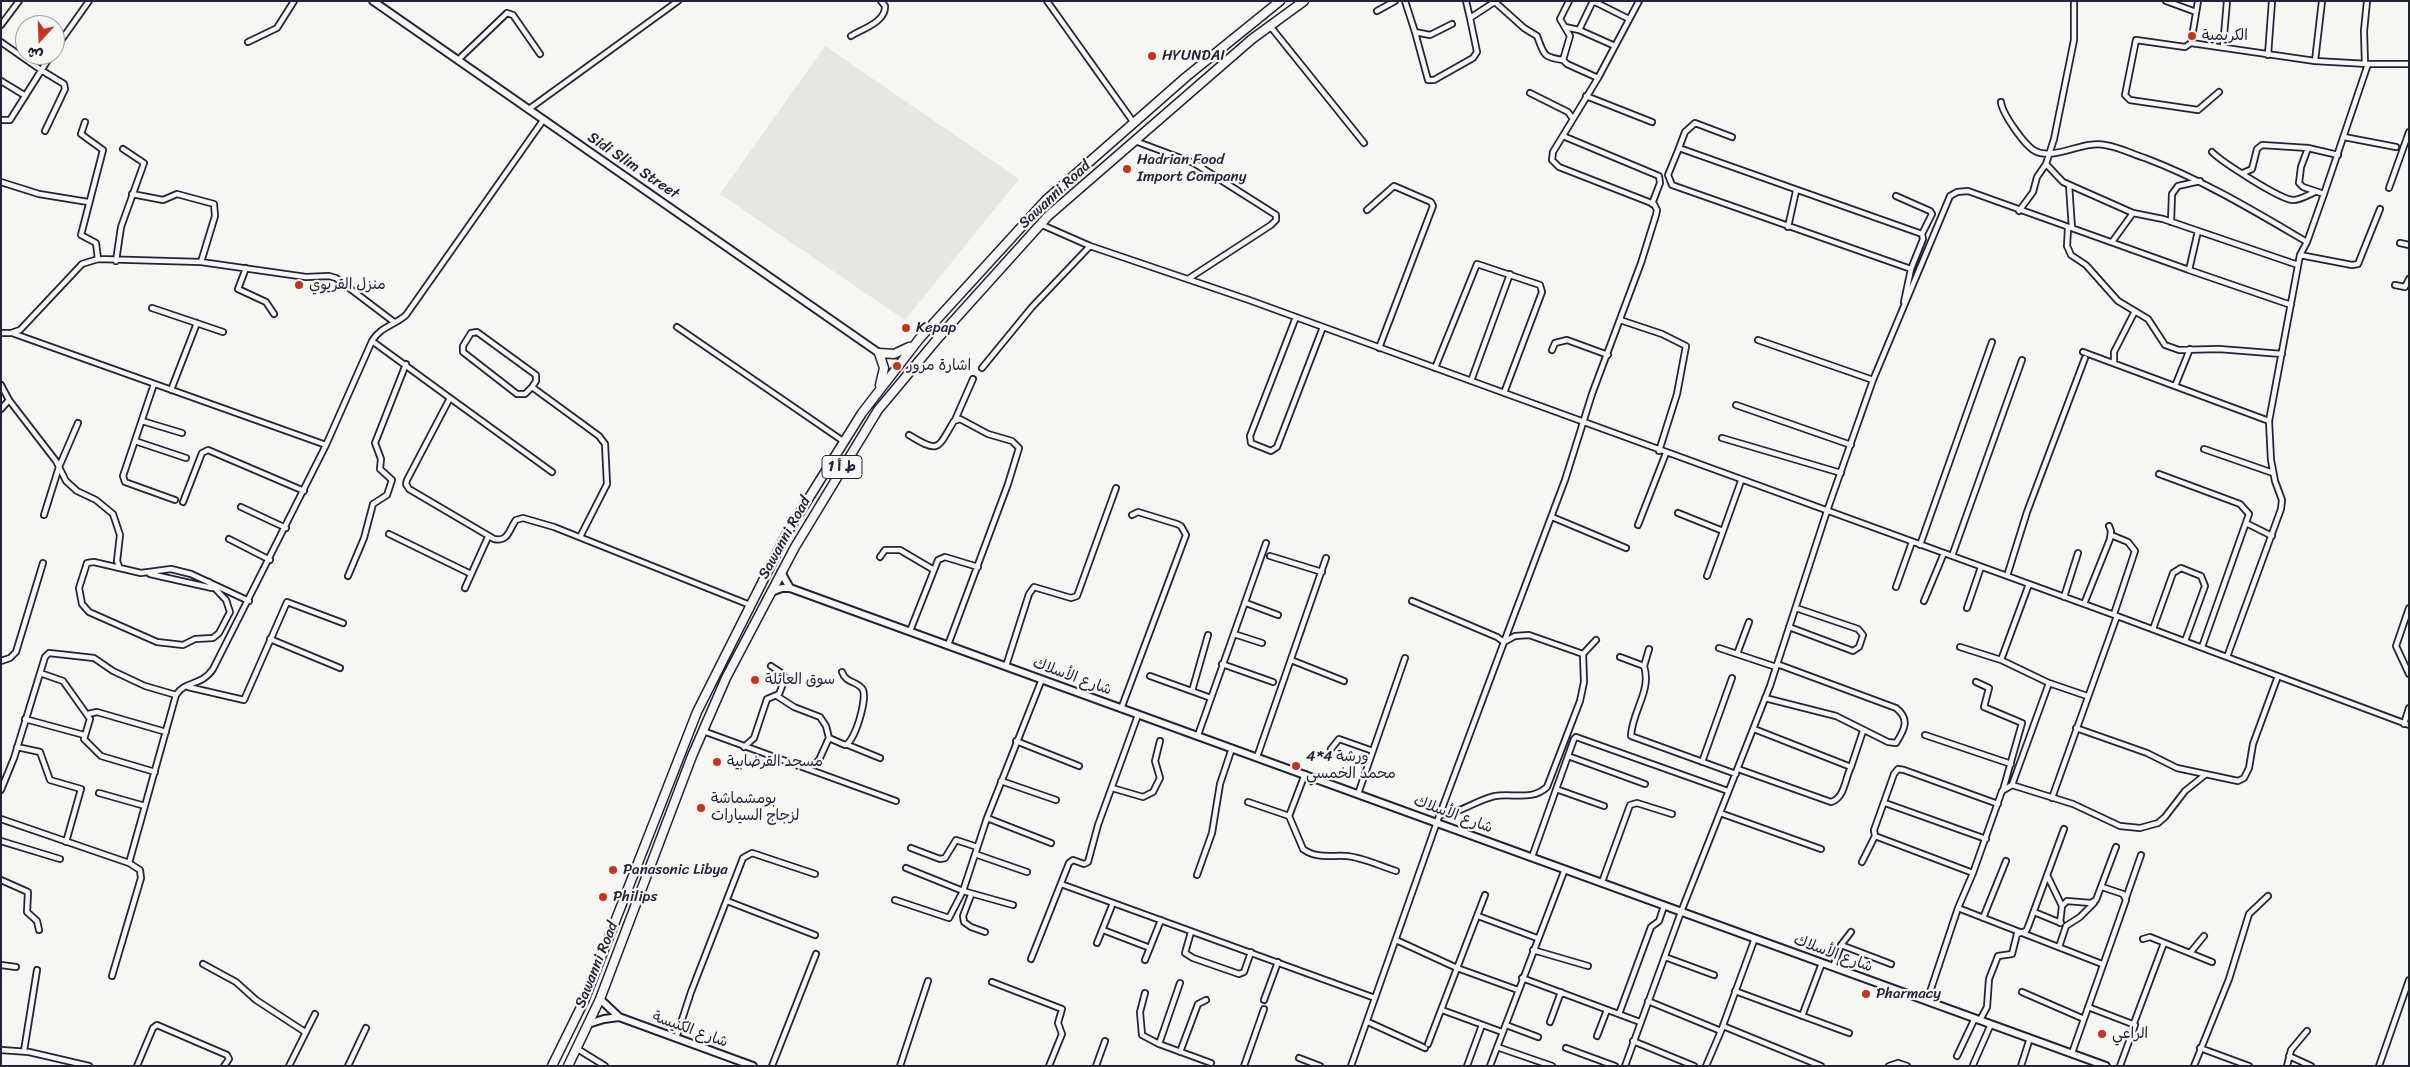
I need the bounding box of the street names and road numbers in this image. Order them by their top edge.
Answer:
street label: Sidi Slim Street [584,129,682,203]
street label: Sawanni Road [1015,157,1095,233]
road number: ط أ 1 [822,456,862,478]
street label: Sawanni Road [755,494,815,582]
street label: شارع الأسلاك [1030,654,1114,700]
street label: شارع الأسلاك [1411,792,1495,838]
street label: Sawanni Road [572,919,622,1011]
street label: شارع الأسلاك [1791,931,1875,977]
street label: شارع الكنيسة [650,1008,730,1052]

